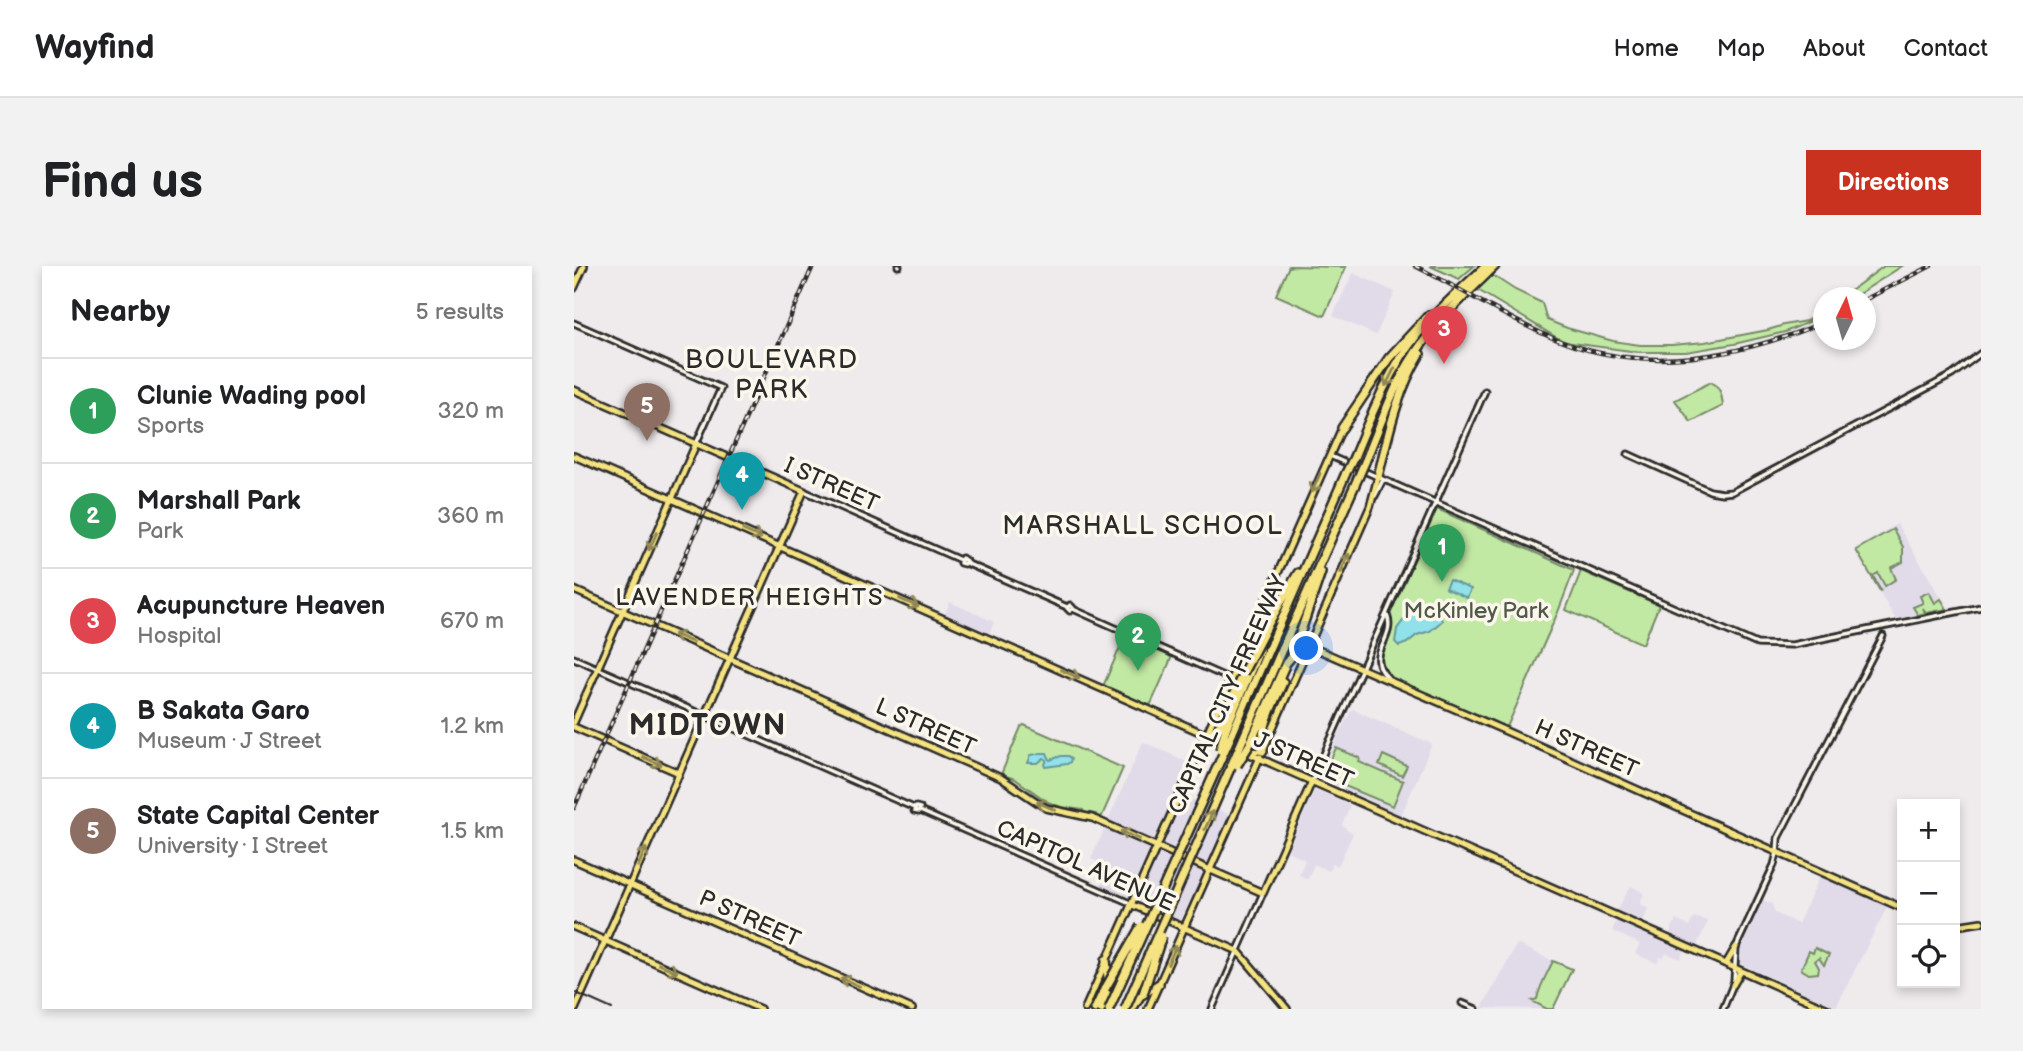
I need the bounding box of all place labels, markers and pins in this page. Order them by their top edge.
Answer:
pin: 3 [1421,306,1467,364]
pin: 5 [624,383,670,441]
pin: 4 [719,452,765,510]
pin: 1 [1419,524,1465,582]
pin: 2 [1115,613,1161,671]

